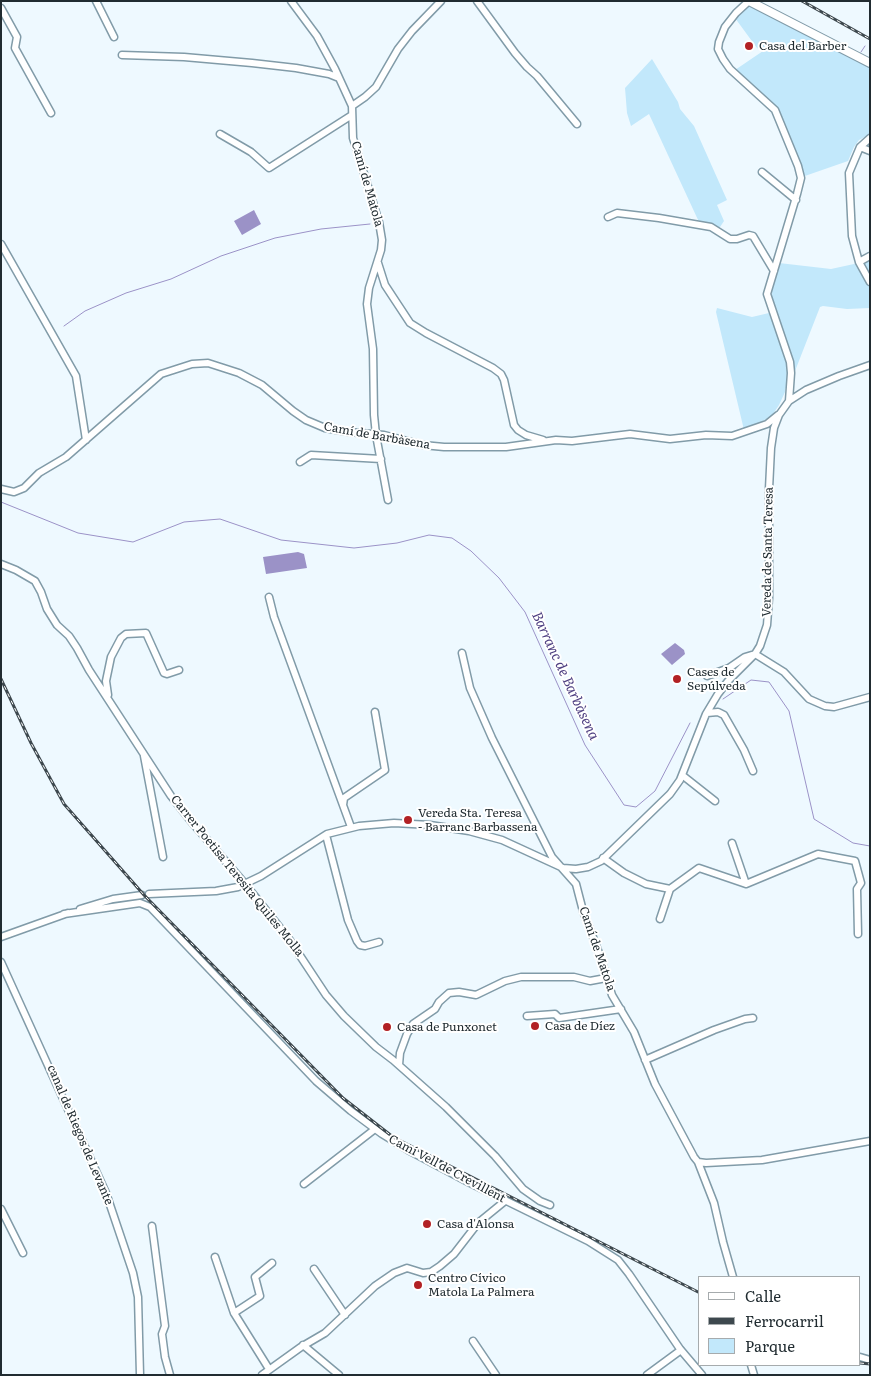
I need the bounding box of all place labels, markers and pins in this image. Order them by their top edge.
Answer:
place label: Casa del Barber [759,39,846,53]
marker: Casa del Barber [743,40,755,52]
place label: Cases de Sepúlveda [687,665,746,693]
marker: Cases de Sepúlveda [671,673,683,685]
place label: Vereda Sta. Teresa - Barranc Barbassena [418,806,538,834]
marker: Vereda Sta. Teresa - Barranc Barbassena [402,814,414,826]
place label: Casa de Díez [545,1019,615,1033]
place label: Casa de Punxonet [397,1020,497,1034]
marker: Casa de Díez [529,1020,541,1032]
marker: Casa de Punxonet [381,1021,393,1033]
place label: Casa d'Alonsa [437,1217,514,1231]
marker: Casa d'Alonsa [421,1218,433,1230]
place label: Centro Cívico Matola La Palmera [428,1271,534,1299]
marker: Centro Cívico Matola La Palmera [412,1279,424,1291]

